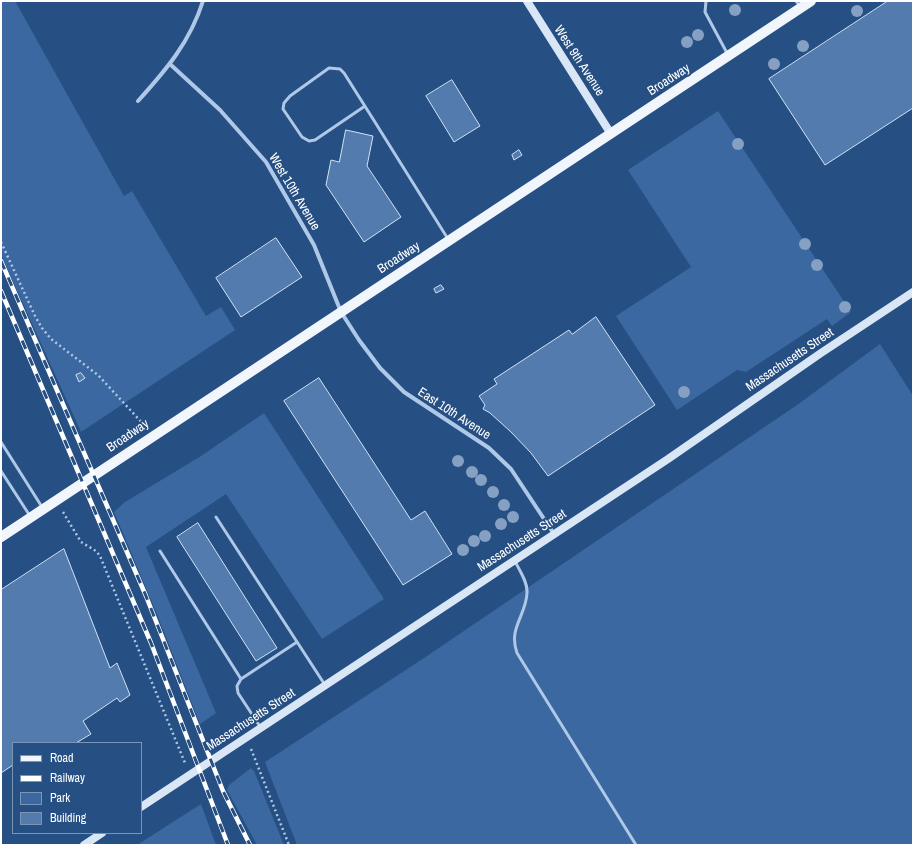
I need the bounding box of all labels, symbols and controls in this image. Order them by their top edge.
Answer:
street label: West 9th Avenue [550,23,608,99]
street label: Broadway [645,61,693,99]
street label: West 10th Avenue [265,151,323,233]
street label: Broadway [375,239,423,277]
street label: Massachusetts Street [743,325,837,395]
street label: East 10th Avenue [415,385,493,443]
street label: Broadway [104,416,152,456]
street label: Massachusetts Street [475,507,569,575]
street label: Massachusetts Street [204,686,298,754]
legend [12,742,142,834]
text: Road [50,750,74,766]
text: Railway [50,770,85,786]
text: Park [50,790,70,806]
text: Building [50,810,86,826]

